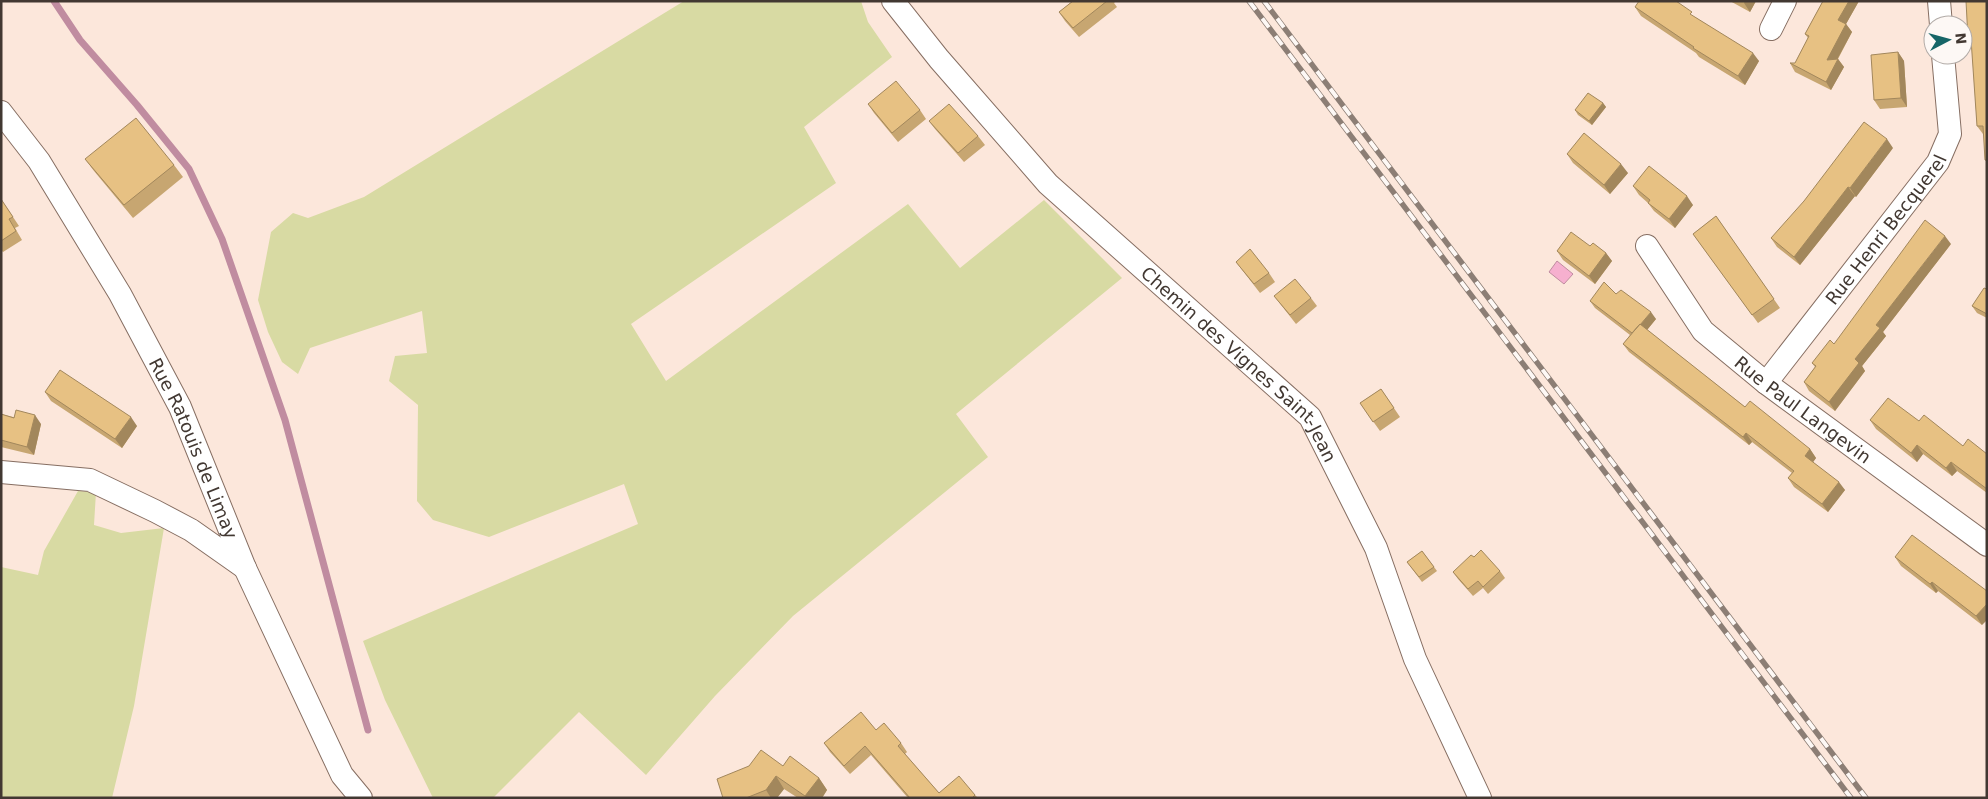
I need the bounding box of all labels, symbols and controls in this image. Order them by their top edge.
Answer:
north arrow [1923,15,1973,65]
text: N [1952,32,1969,45]
street label: Rue Henri Becquerel [1821,151,1950,308]
street label: Chemin des Vignes Saint-Jean [1137,262,1341,465]
street label: Rue Paul Langevin [1731,351,1876,467]
street label: Rue Ratouis de Limay [145,354,243,542]

